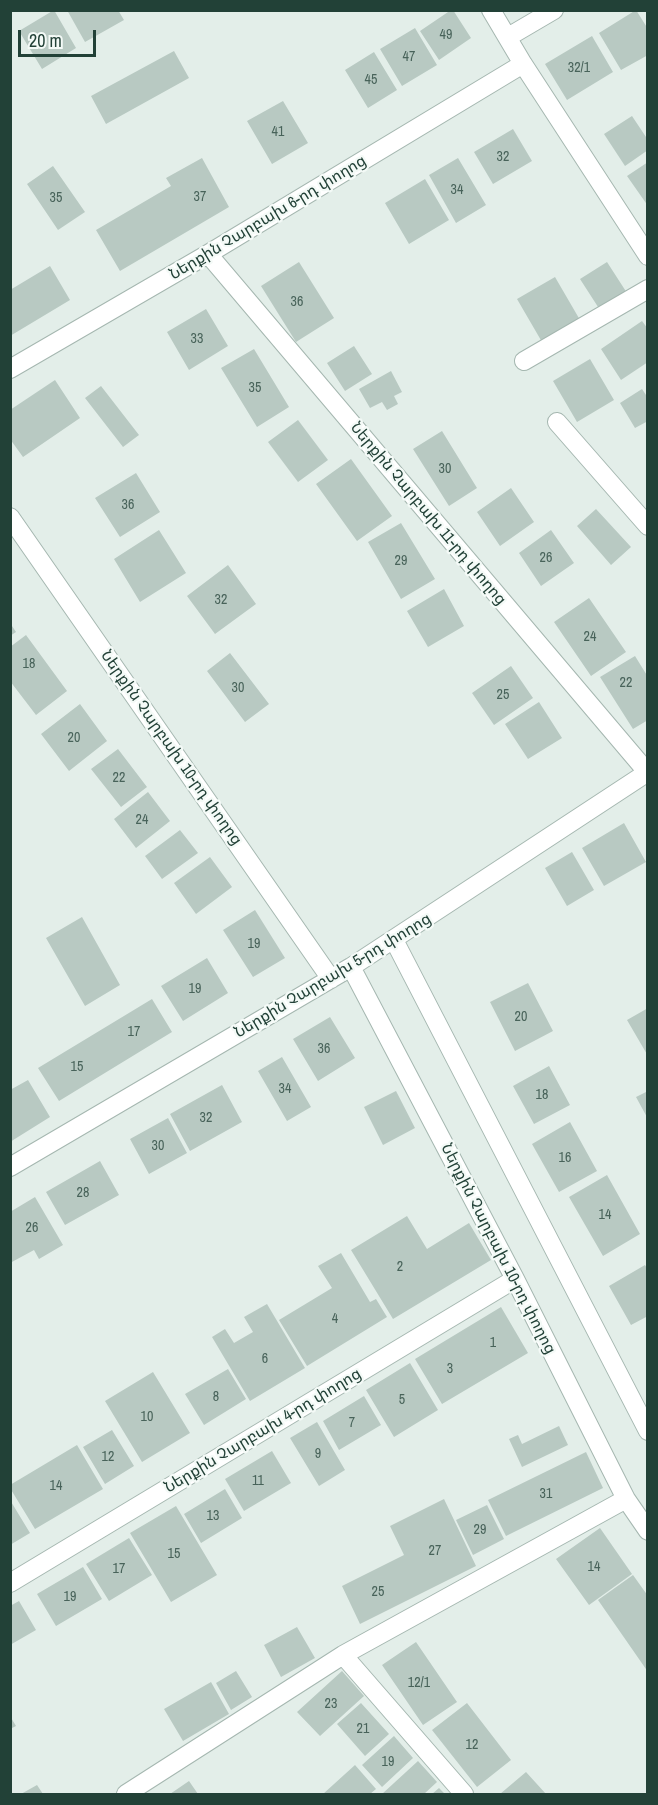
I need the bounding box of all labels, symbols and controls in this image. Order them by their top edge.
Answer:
scale bar [21,18,99,56]
house number: 49 [440,27,452,43]
text: 20 m [29,28,62,53]
house number: 47 [403,49,415,65]
house number: 32/1 [568,60,590,76]
house number: 45 [365,72,377,88]
house number: 41 [272,124,284,140]
house number: 32 [497,149,509,165]
street label: Ներքին Չարբախ 6-րդ փողոց [166,151,370,285]
house number: 34 [451,182,463,198]
house number: 37 [194,189,206,205]
house number: 35 [50,190,62,206]
house number: 36 [291,294,303,310]
house number: 33 [191,331,203,347]
house number: 35 [249,380,261,396]
street label: Ներքին Չարբախ 11-րդ փողոց [346,419,510,609]
house number: 30 [439,461,451,477]
house number: 36 [122,497,134,513]
house number: 26 [540,550,552,566]
house number: 29 [395,553,407,569]
house number: 32 [215,592,227,608]
house number: 24 [584,629,596,645]
street label: Ներքին Չարբախ 10-րդ փողոց [96,647,246,849]
house number: 18 [23,656,35,672]
house number: 22 [620,675,632,691]
house number: 30 [232,680,244,696]
house number: 25 [497,687,509,703]
house number: 20 [68,730,80,746]
house number: 22 [113,770,125,786]
house number: 24 [136,812,148,828]
street label: Ներքին Չարբախ 5-րդ փողոց [231,909,435,1043]
house number: 19 [248,936,260,952]
house number: 19 [189,981,201,997]
house number: 20 [515,1009,527,1025]
house number: 17 [128,1024,140,1040]
house number: 36 [318,1041,330,1057]
house number: 15 [71,1059,83,1075]
house number: 34 [279,1081,291,1097]
house number: 18 [536,1087,548,1103]
house number: 32 [200,1110,212,1126]
house number: 30 [152,1138,164,1154]
street label: Ներքին Չարբախ 10-րդ փողոց [436,1141,560,1357]
house number: 16 [559,1150,571,1166]
house number: 28 [77,1185,89,1201]
house number: 14 [599,1207,611,1223]
house number: 26 [26,1220,38,1236]
house number: 2 [397,1259,403,1275]
house number: 4 [332,1311,338,1327]
house number: 1 [490,1335,496,1351]
house number: 6 [262,1351,268,1367]
house number: 3 [447,1361,453,1377]
street label: Ներքին Չարբախ 4-րդ փողոց [161,1364,365,1498]
house number: 8 [213,1389,219,1405]
house number: 5 [399,1392,405,1408]
house number: 10 [141,1409,153,1425]
house number: 7 [349,1415,355,1431]
house number: 9 [315,1446,321,1462]
house number: 12 [102,1449,114,1465]
house number: 11 [252,1473,264,1489]
house number: 14 [50,1478,62,1494]
house number: 31 [540,1486,552,1502]
house number: 13 [207,1508,219,1524]
house number: 29 [474,1522,486,1538]
house number: 27 [429,1543,441,1559]
house number: 15 [168,1546,180,1562]
house number: 14 [588,1559,600,1575]
house number: 17 [113,1561,125,1577]
house number: 25 [372,1584,384,1600]
house number: 19 [64,1589,76,1605]
house number: 12/1 [408,1675,430,1691]
house number: 23 [325,1696,337,1712]
house number: 21 [357,1721,369,1737]
house number: 12 [466,1737,478,1753]
house number: 19 [382,1754,394,1770]

